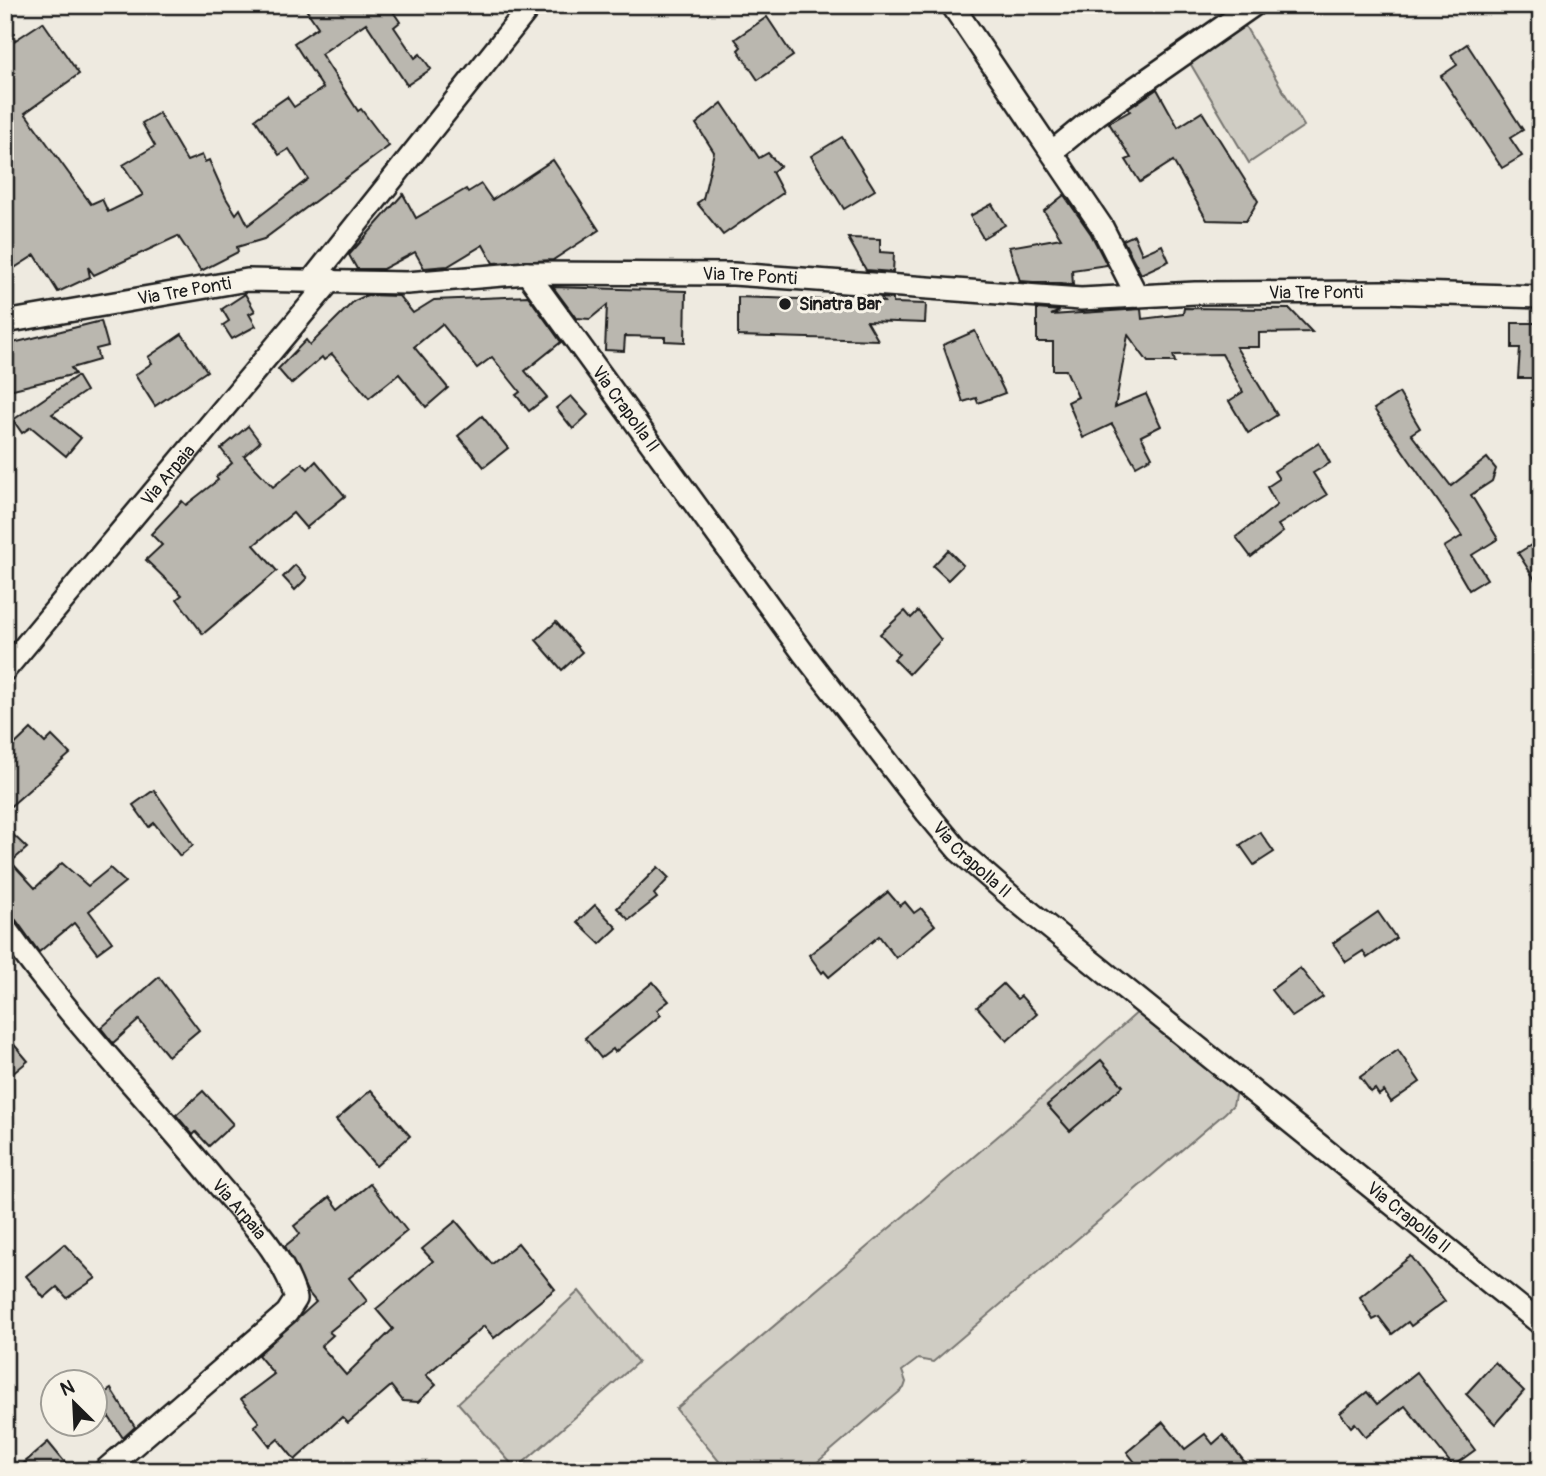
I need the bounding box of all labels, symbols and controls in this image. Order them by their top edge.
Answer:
street label: Via Tre Ponti [703,263,798,291]
street label: Via Tre Ponti [136,272,233,311]
street label: Via Tre Ponti [1269,281,1363,305]
place label: Sinatra Bar [799,293,882,316]
marker: Sinatra Bar [777,296,793,312]
street label: Via Crapolla II [586,361,665,457]
street label: Via Arpaia [136,440,200,511]
street label: Via Crapolla II [927,817,1016,903]
street label: Via Arpaia [206,1174,271,1244]
street label: Via Crapolla II [1362,1177,1455,1259]
north arrow [38,1368,108,1438]
text: N [57,1375,78,1402]

